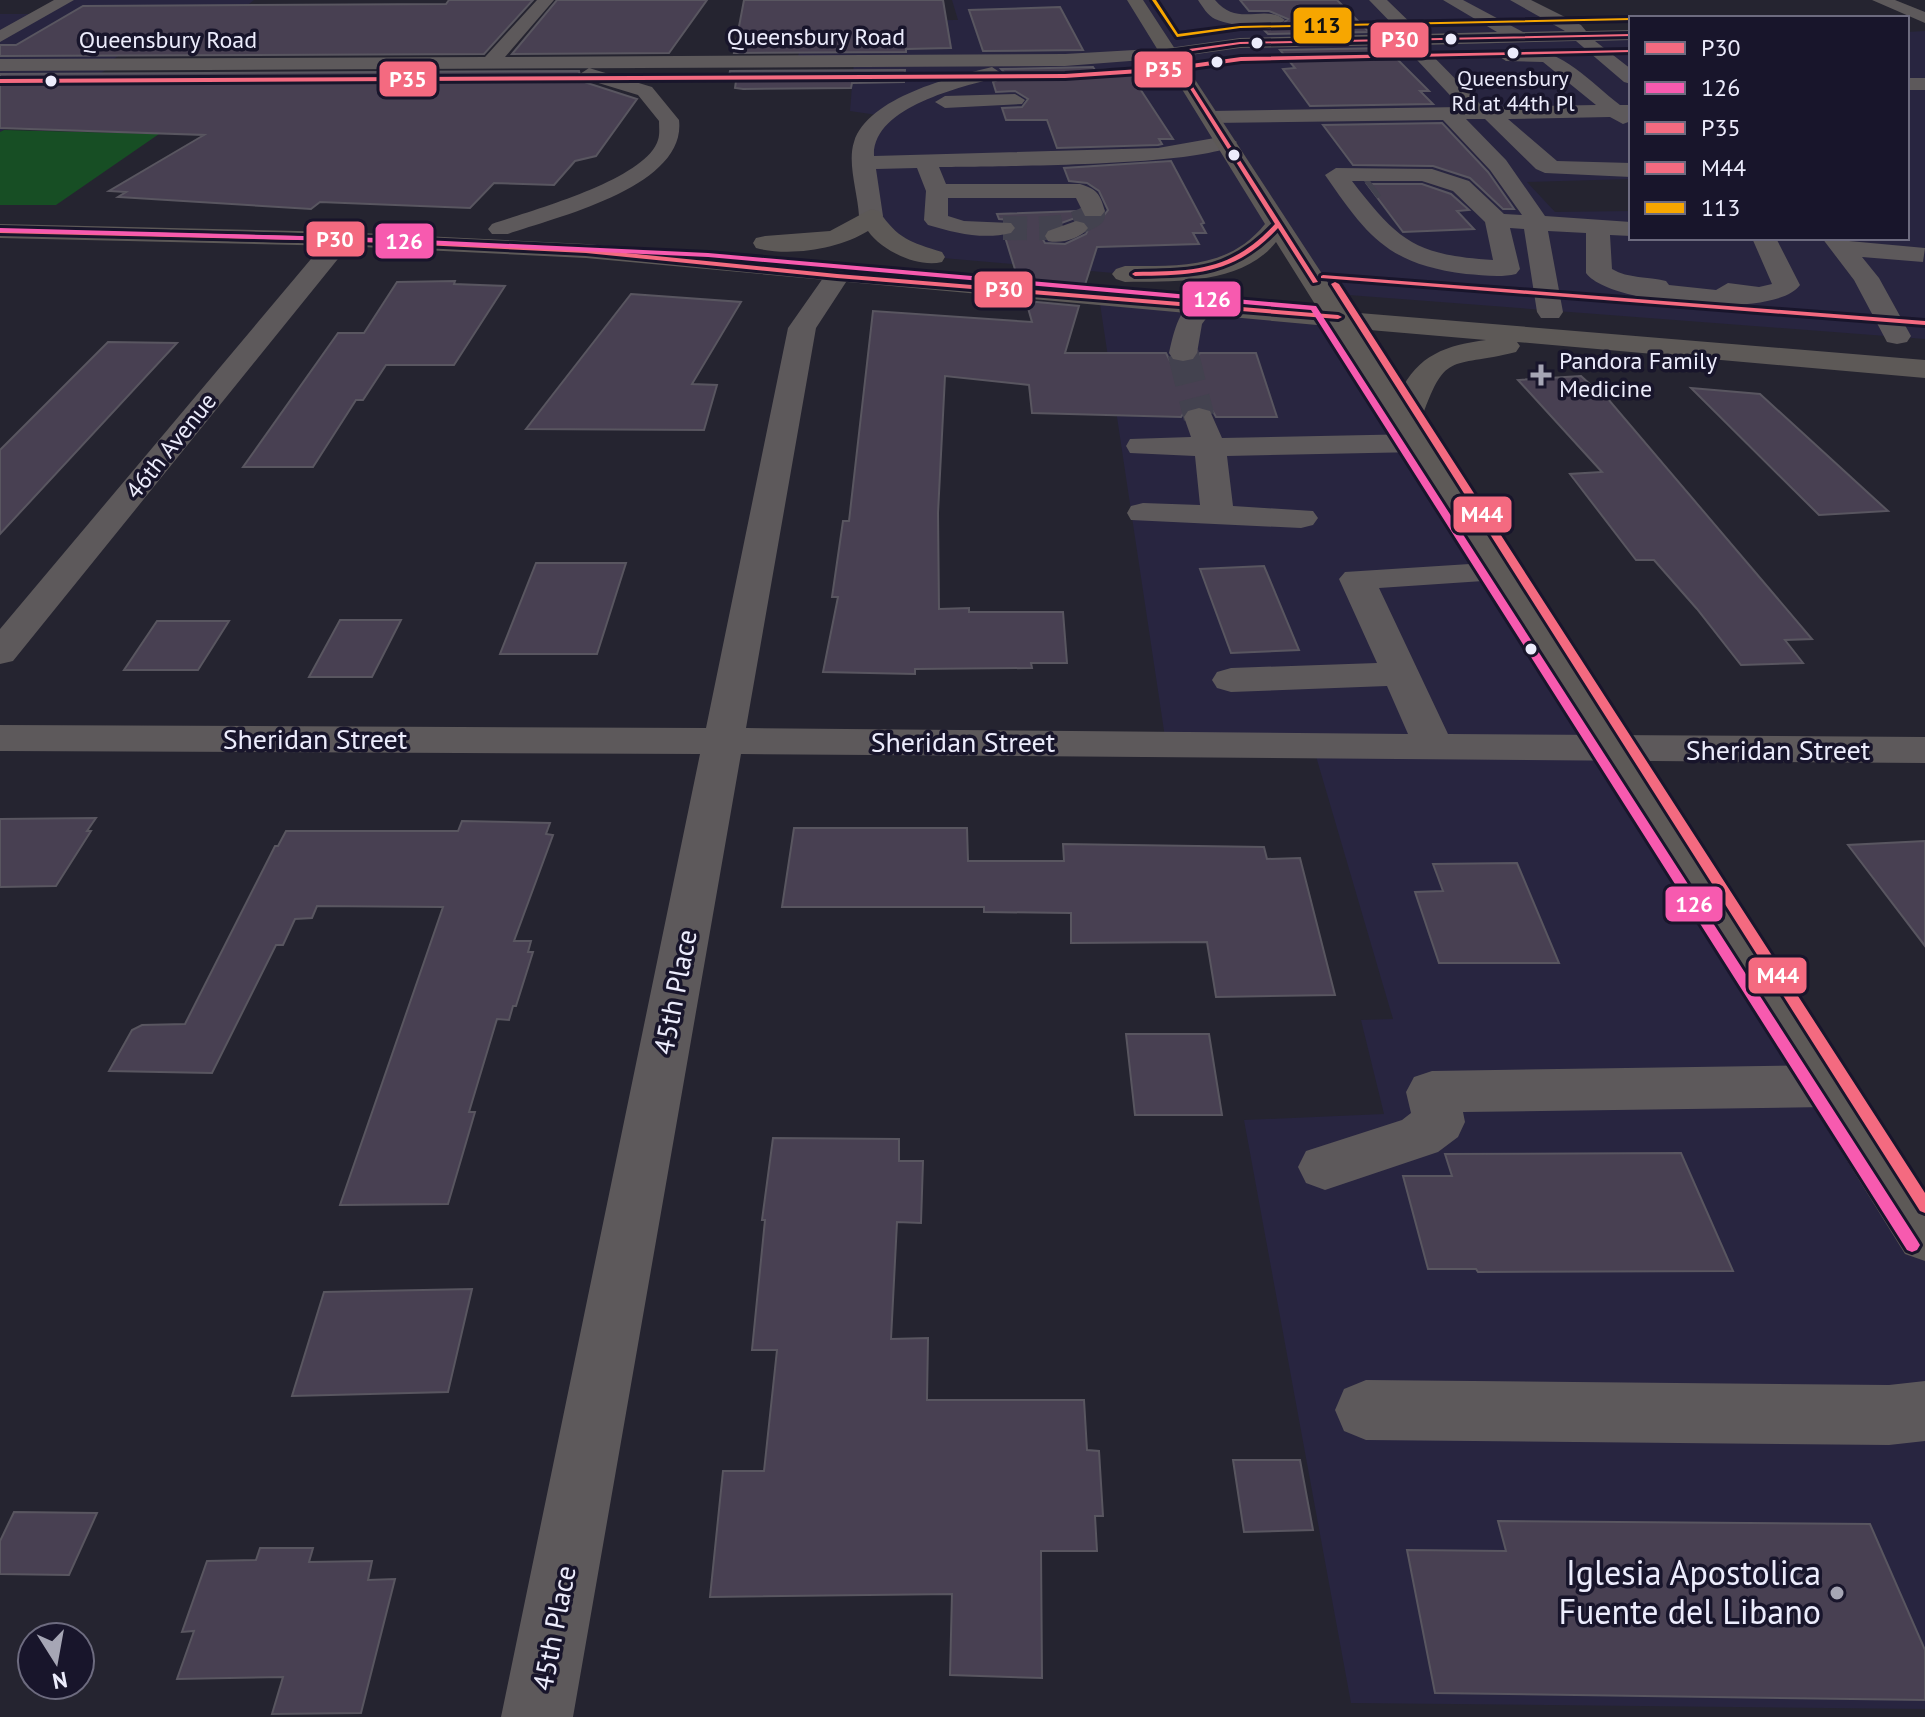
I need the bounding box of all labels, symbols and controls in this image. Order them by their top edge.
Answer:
line badge: 113 [1292,6,1353,45]
text: 113 [1303,11,1341,39]
legend [1629,16,1909,240]
street label: Queensbury Road [727,21,905,52]
line badge: P30 [1369,21,1430,59]
street label: Queensbury Road [79,24,257,55]
text: P30 [1381,25,1419,53]
unlabelled marker [1443,31,1459,47]
text: P30 [1701,32,1741,63]
unlabelled marker [1249,35,1265,51]
marker: Queensbury Rd at 44th Pl [1505,45,1521,61]
line badge: P35 [1133,50,1194,89]
unlabelled marker [1209,54,1225,70]
text: P35 [1145,55,1183,83]
line badge: P35 [378,60,438,98]
place label: Queensbury Rd at 44th Pl [1451,64,1575,117]
text: P35 [389,65,427,93]
text: 126 [1701,72,1740,103]
unlabelled marker [43,73,59,89]
text: P35 [1701,112,1741,143]
unlabelled marker [1226,147,1242,163]
text: M44 [1701,152,1746,183]
text: 113 [1701,192,1740,223]
line badge: P30 [305,220,366,258]
line badge: 126 [374,222,435,260]
text: P30 [316,225,354,253]
text: 126 [385,227,423,255]
line badge: P30 [973,270,1034,309]
text: P30 [985,275,1023,303]
line badge: 126 [1181,280,1242,318]
text: 126 [1193,285,1231,313]
place label: Pandora Family Medicine [1559,345,1717,404]
marker: Pandora Family Medicine [1530,364,1552,386]
street label: 46th Avenue [118,386,223,505]
line badge: M44 [1452,495,1513,534]
text: M44 [1461,500,1504,528]
unlabelled marker [1523,641,1539,657]
street label: Sheridan Street [223,720,408,757]
street label: Sheridan Street [871,723,1056,760]
street label: Sheridan Street [1686,731,1871,768]
line badge: 126 [1664,885,1724,923]
text: 126 [1675,890,1713,918]
street label: 45th Place [644,926,705,1058]
line badge: M44 [1747,956,1808,995]
text: M44 [1757,961,1800,989]
place label: Iglesia Apostolica Fuente del Libano [1558,1550,1821,1633]
street label: 45th Place [523,1562,584,1694]
marker: Iglesia Apostolica Fuente del Libano [1828,1584,1846,1602]
north arrow [16,1621,96,1701]
text: N [50,1666,70,1696]

